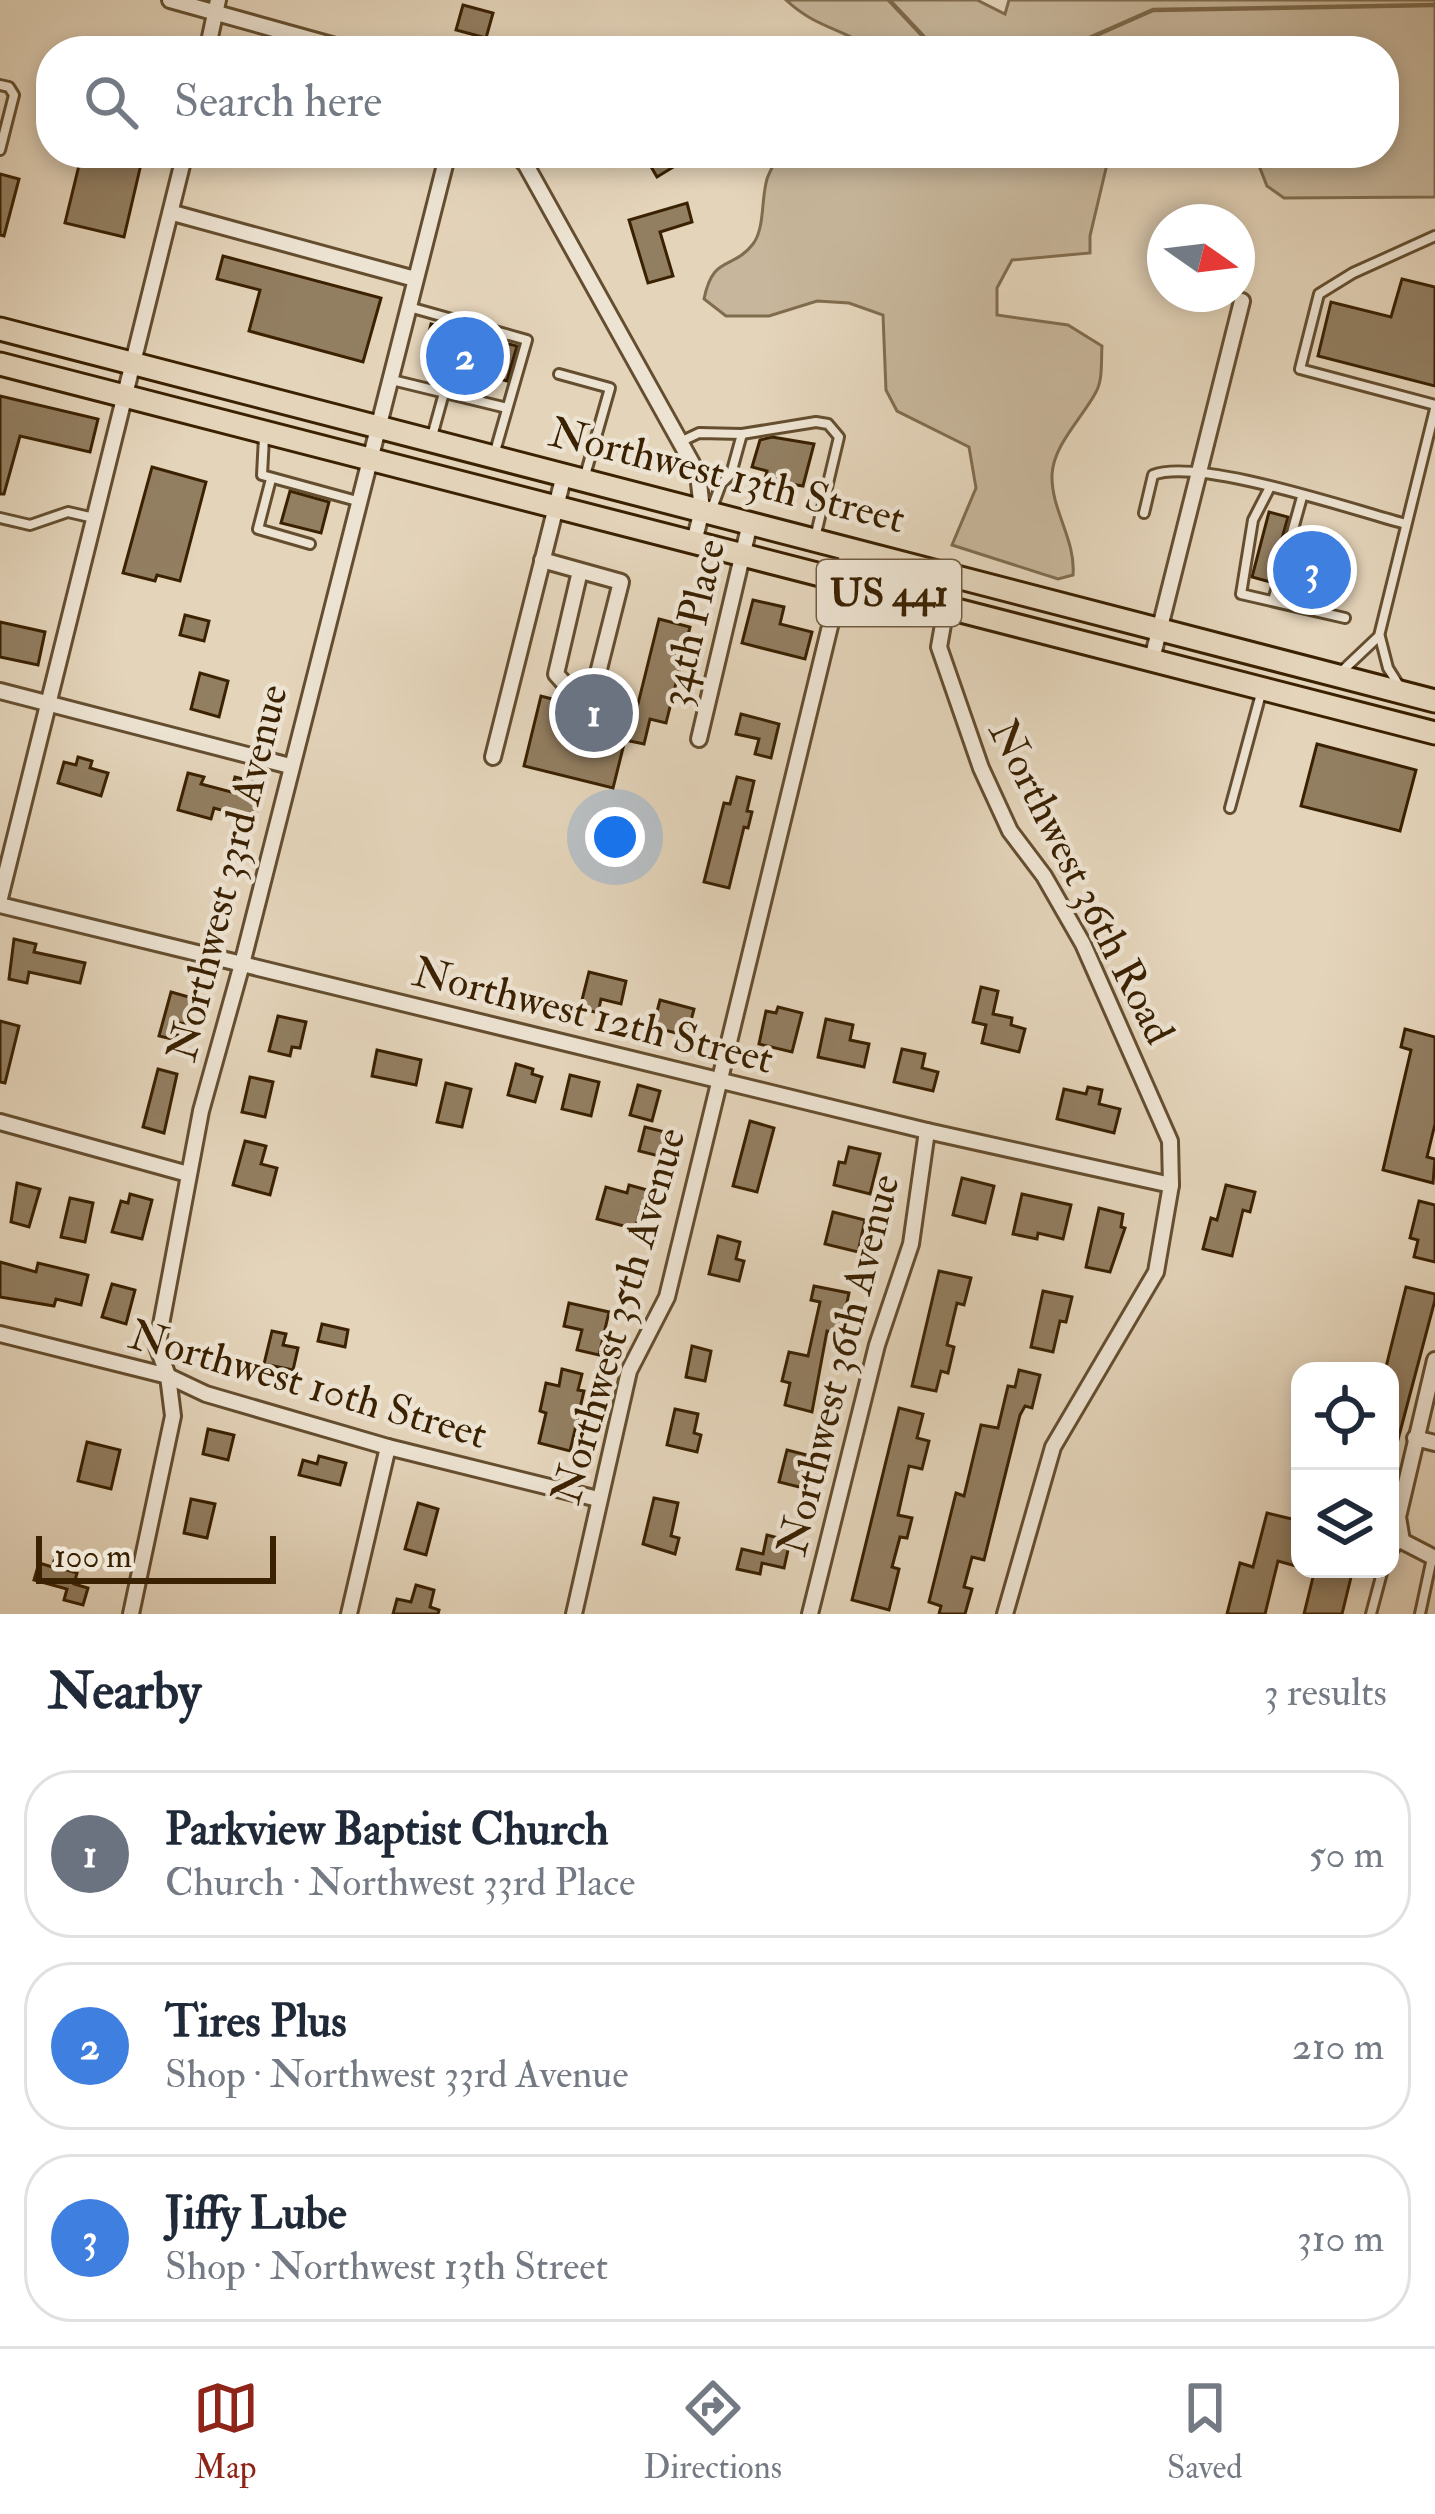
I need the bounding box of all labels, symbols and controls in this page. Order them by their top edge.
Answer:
search box [36,36,1399,168]
icon: search [78,69,144,135]
text: Search here [174,74,382,130]
north arrow [1147,204,1255,312]
pin: 2 [426,311,504,401]
street label: Northwest 13th Street [544,407,910,545]
pin: 3 [1273,525,1351,615]
street label: 34th Place [649,534,737,712]
road number: US 441 [817,560,961,626]
pin: 1 [555,668,633,758]
street label: Northwest 33rd Avenue [156,679,300,1067]
street label: Northwest 36th Road [977,711,1185,1053]
your location [585,807,645,867]
street label: Northwest 12th Street [407,946,779,1086]
street label: Northwest 35th Avenue [540,1122,698,1510]
street label: Northwest 36th Avenue [766,1169,912,1561]
street label: Northwest 10th Street [123,1309,493,1461]
map controls [1291,1362,1399,1578]
button: locate [1291,1362,1399,1470]
button: layers [1291,1470,1399,1578]
scale bar [36,1530,276,1583]
text: 100 m [54,1536,132,1577]
text: Nearby [48,1660,201,1724]
text: 3 results [1264,1668,1387,1717]
text: Parkview Baptist Church [165,1802,609,1858]
text: 1 [83,1830,97,1879]
text: 50 m [1309,1830,1384,1879]
text: Church · Northwest 33rd Place [165,1858,635,1907]
text: Tires Plus [165,1994,347,2050]
text: 2 [80,2022,100,2071]
text: 210 m [1292,2022,1384,2071]
text: Shop · Northwest 33rd Avenue [165,2050,629,2099]
text: Jiffy Lube [165,2186,347,2242]
text: 3 [83,2214,97,2263]
text: 310 m [1297,2214,1384,2263]
text: Shop · Northwest 13th Street [165,2242,608,2291]
tab: Map [193,2375,259,2488]
tab: Directions [644,2375,782,2488]
tab: Saved [1167,2375,1242,2488]

